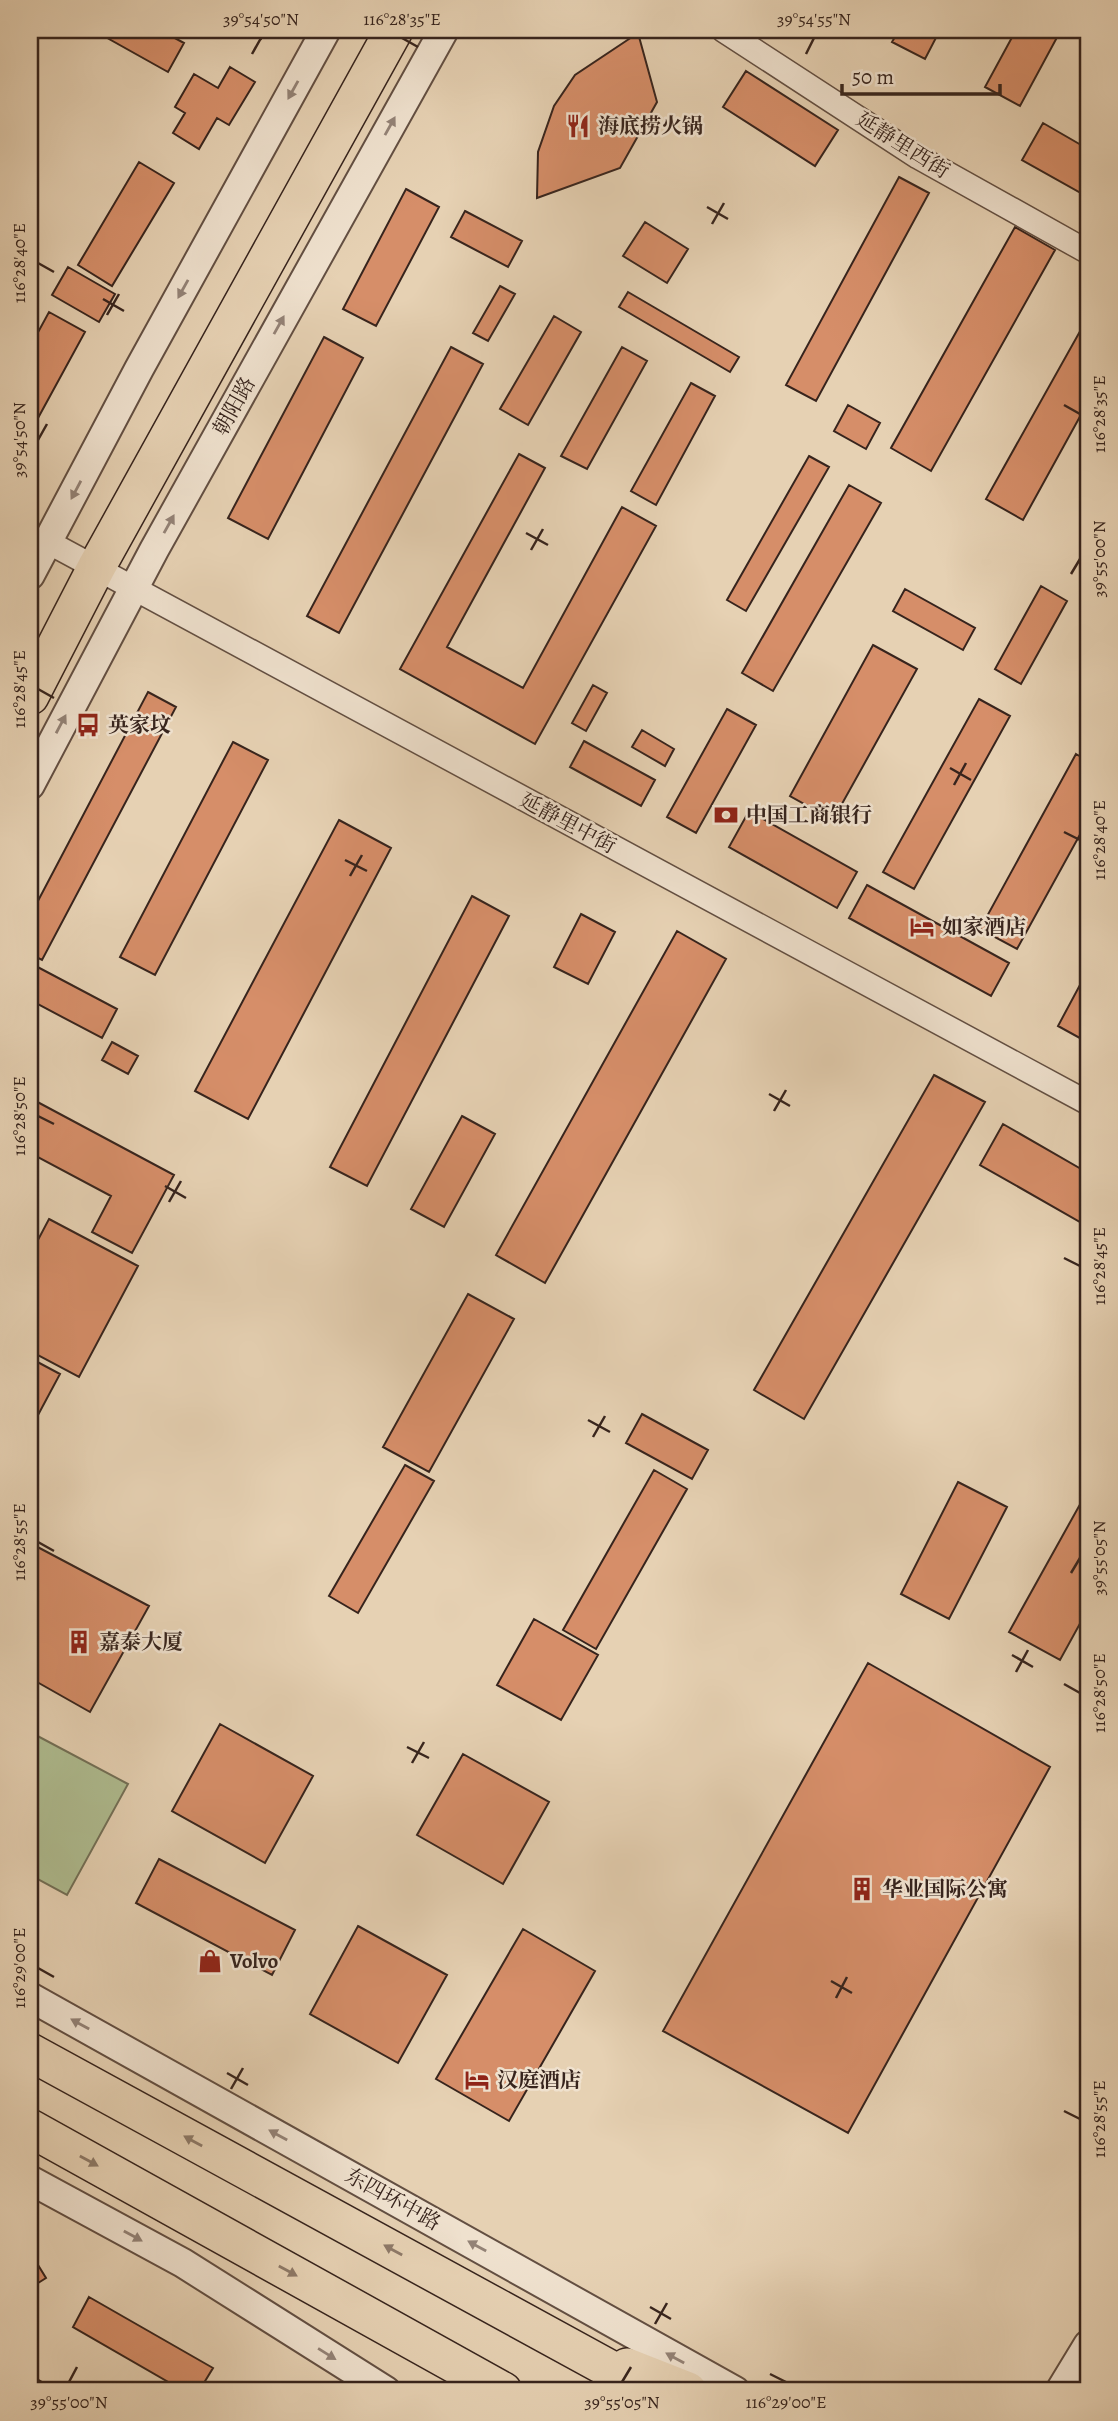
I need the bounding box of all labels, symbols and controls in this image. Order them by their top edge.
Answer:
text: 39°54'50"N [223,7,299,31]
text: 116°28'35"E [363,7,441,31]
text: 39°54'55"N [777,7,851,31]
scale bar [842,52,999,96]
text: 50 m [852,63,894,91]
one-way arrow [287,80,299,99]
street label: 延静里西街 [851,105,955,185]
restaurant icon: 海底捞火锅 [564,112,592,140]
place label: 海底捞火锅 [598,112,703,140]
one-way arrow [384,117,396,136]
text: 116°28'40"E [7,223,31,303]
one-way arrow [177,279,189,299]
one-way arrow [273,315,285,335]
street label: 朝阳路 [206,372,262,440]
text: 116°28'35"E [1087,375,1111,453]
text: 39°54'50"N [7,402,31,478]
one-way arrow [70,480,82,499]
one-way arrow [163,514,175,533]
text: 39°55'00"N [1087,520,1111,598]
text: 116°28'45"E [7,650,31,728]
bus stop icon: 英家坟 [74,711,102,739]
place label: 英家坟 [108,711,171,739]
one-way arrow [55,714,67,734]
street label: 延静里中街 [515,786,621,860]
text: 116°28'40"E [1087,800,1111,880]
bank icon: 中国工商银行 [712,801,740,829]
place label: 中国工商银行 [746,801,872,829]
hotel icon: 如家酒店 [908,913,936,941]
place label: 如家酒店 [942,913,1026,941]
text: 116°28'50"E [7,1076,31,1156]
text: 116°28'45"E [1087,1227,1111,1305]
text: 116°28'55"E [7,1503,31,1581]
text: 39°55'05"N [1087,1520,1111,1596]
building icon: 嘉泰大厦 [65,1628,93,1656]
place label: 嘉泰大厦 [99,1628,183,1656]
text: 116°28'50"E [1087,1653,1111,1733]
building icon: 华业国际公寓 [848,1875,876,1903]
place label: 华业国际公寓 [882,1875,1008,1903]
text: 116°29'00"E [7,1927,31,2009]
shop icon: Volvo [196,1947,224,1975]
place label: Volvo [229,1947,279,1975]
one-way arrow [70,2018,90,2030]
hotel icon: 汉庭酒店 [463,2066,491,2094]
place label: 汉庭酒店 [497,2066,581,2094]
text: 116°28'55"E [1087,2080,1111,2158]
one-way arrow [269,2129,288,2141]
one-way arrow [184,2135,203,2147]
one-way arrow [80,2155,99,2167]
street label: 东四环中路 [340,2161,446,2237]
one-way arrow [123,2230,143,2241]
one-way arrow [467,2240,486,2252]
one-way arrow [383,2244,403,2256]
one-way arrow [278,2266,298,2277]
one-way arrow [318,2347,336,2361]
one-way arrow [665,2352,685,2364]
text: 39°55'00"N [30,2390,108,2414]
text: 39°55'05"N [584,2390,660,2414]
text: 116°29'00"E [745,2390,827,2414]

